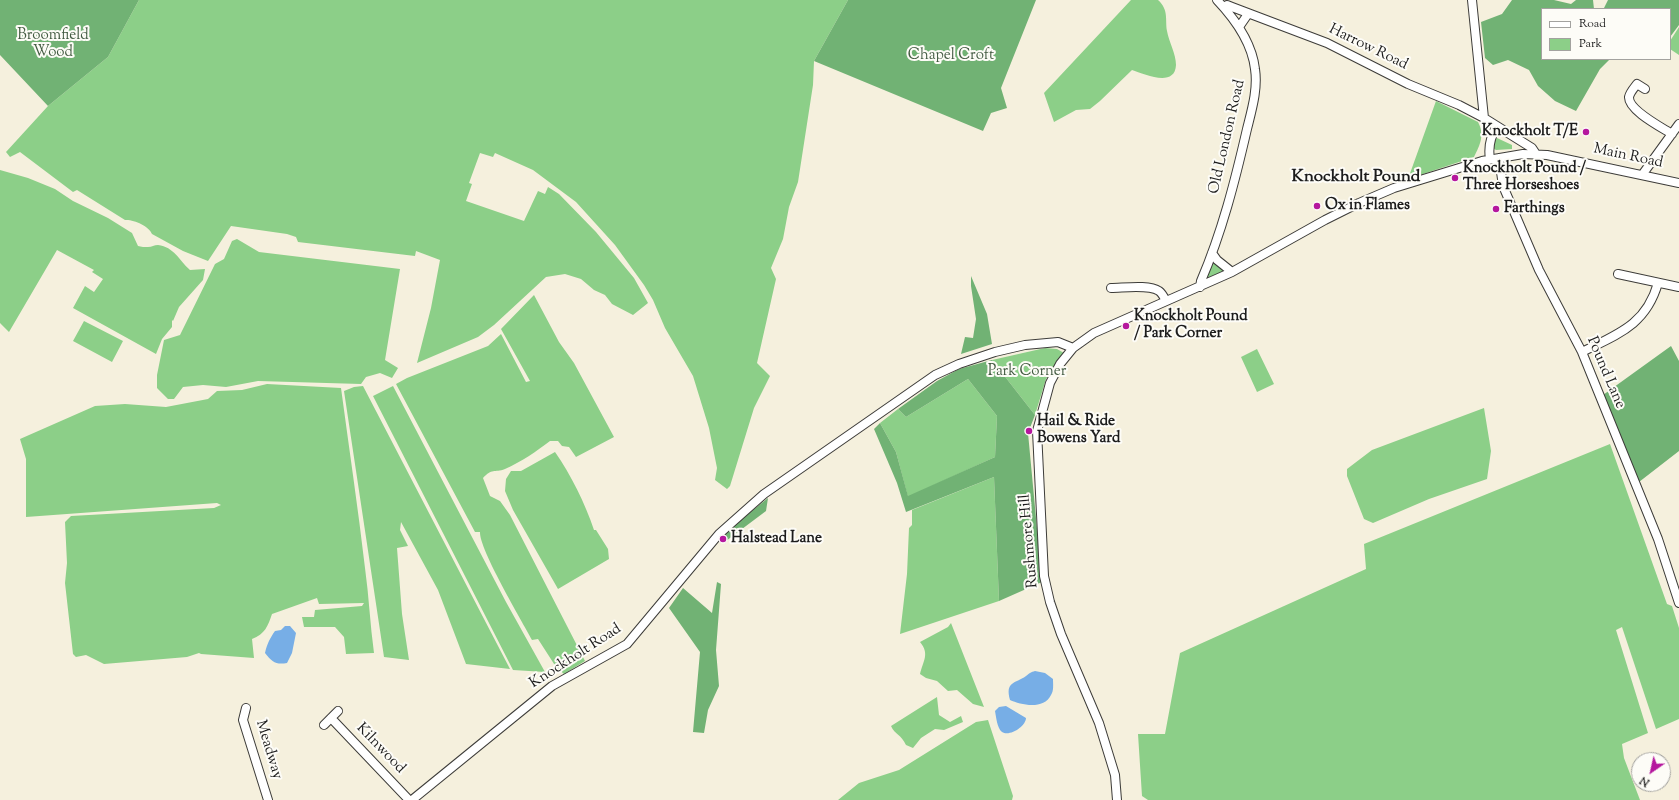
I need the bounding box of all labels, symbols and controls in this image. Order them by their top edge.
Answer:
legend [1541,8,1671,60]
text: Road [1579,15,1606,33]
street label: Harrow Road [1326,21,1410,75]
park label: Broomfield Wood [17,27,89,62]
text: Park [1579,35,1602,53]
park label: Chapel Croft [908,47,994,65]
street label: Old London Road [1206,78,1250,196]
place label: Knockholt T/E [1482,123,1578,141]
marker: Knockholt T/E [1581,127,1591,137]
street label: Main Road [1592,141,1664,173]
place label: Knockholt Pound / Three Horseshoes [1463,160,1586,195]
district label: Knockholt Pound [1292,168,1420,188]
marker: Knockholt Pound / Three Horseshoes [1450,173,1460,183]
place label: Ox in Flames [1325,197,1410,215]
place label: Farthings [1504,200,1565,218]
marker: Ox in Flames [1312,201,1322,211]
marker: Farthings [1491,204,1501,214]
place label: Knockholt Pound / Park Corner [1134,308,1248,343]
marker: Knockholt Pound / Park Corner [1121,321,1131,331]
street label: Pound Lane [1582,334,1628,412]
park label: Park Corner [988,363,1066,381]
place label: Hail & Ride Bowens Yard [1037,413,1120,448]
marker: Hail & Ride Bowens Yard [1024,426,1034,436]
street label: Rushmore Hill [1017,493,1043,589]
place label: Halstead Lane [731,530,822,548]
marker: Halstead Lane [718,534,728,544]
street label: Knockholt Road [527,621,625,693]
street label: Meadway [250,718,286,782]
street label: Kilnwood [352,720,408,778]
north arrow [1631,752,1671,792]
text: N [1637,772,1653,790]

